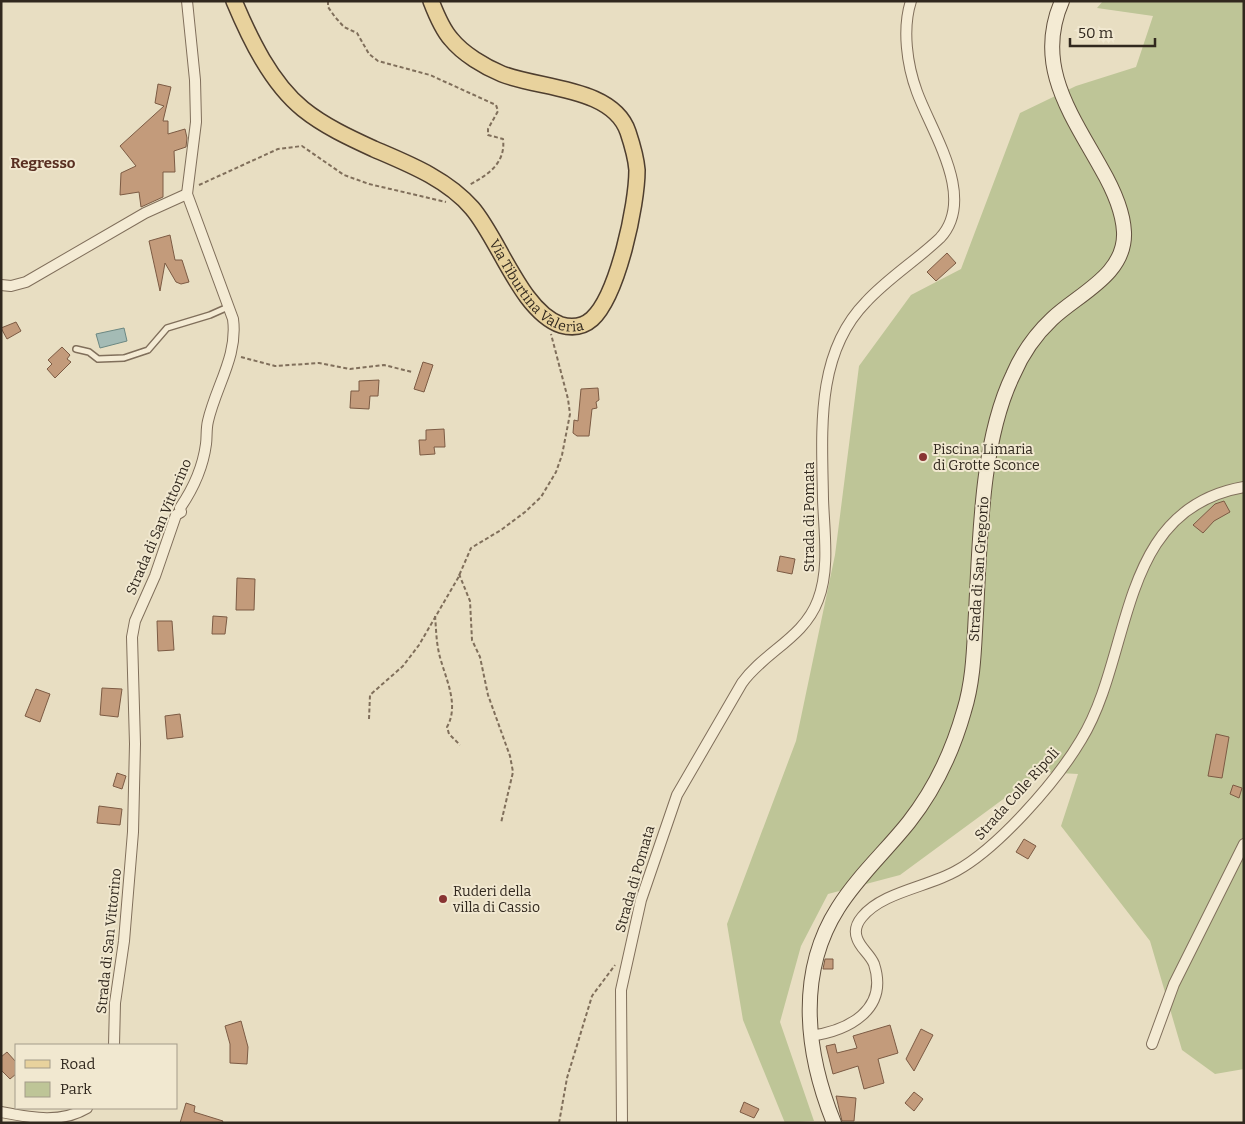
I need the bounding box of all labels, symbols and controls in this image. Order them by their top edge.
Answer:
scale bar [1070,15,1155,47]
text: 50 m [1078,24,1114,42]
district label: Regresso [11,154,76,172]
street label: Via Tiburtina Valeria [486,236,586,335]
place label: Piscina Limaria di Grotte Sconce [933,441,1040,474]
marker: Piscina Limaria di Grotte Sconce [917,451,929,463]
street label: Strada di San Vittorino [123,456,195,598]
street label: Strada di Pomata [801,462,818,572]
street label: Strada di San Gregorio [965,496,993,642]
street label: Strada Colle Ripoli [971,744,1063,844]
street label: Strada di Pomata [612,823,658,934]
street label: Strada di San Vittorino [93,867,125,1015]
place label: Ruderi della villa di Cassio [452,883,540,916]
marker: Ruderi della villa di Cassio [437,893,449,905]
legend [15,1044,178,1109]
text: Road [60,1055,95,1073]
text: Park [60,1080,92,1098]

